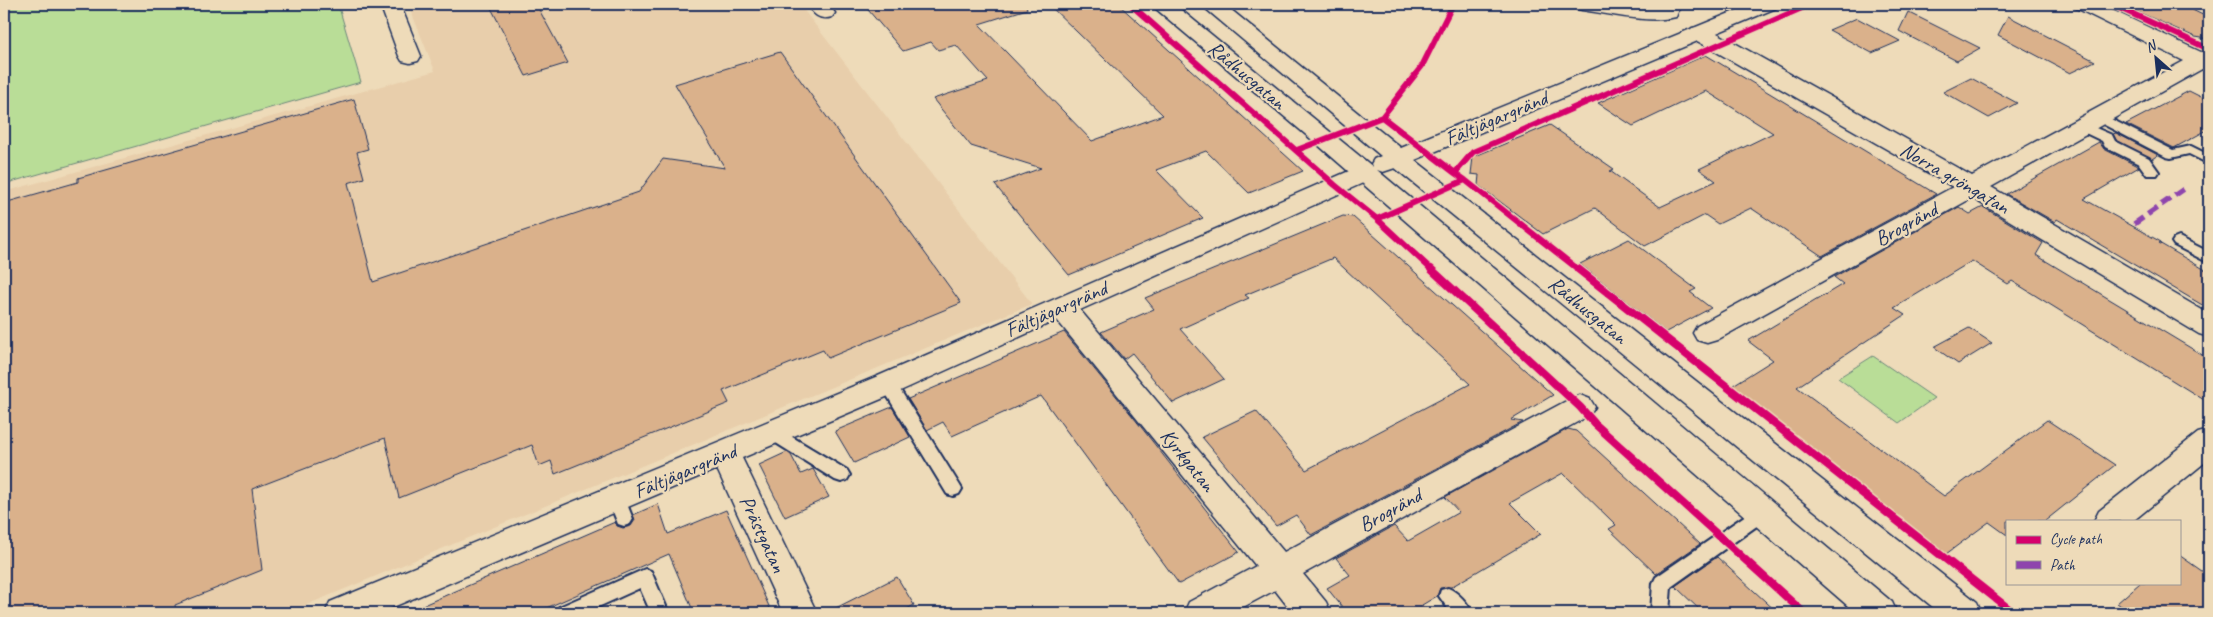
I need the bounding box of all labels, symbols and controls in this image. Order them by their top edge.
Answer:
north arrow [2130,32,2180,82]
street label: Rådhusgatan [1203,35,1293,116]
text: N [2143,36,2160,56]
street label: Fältjägargränd [1441,83,1555,151]
street label: Norra gröngatan [1896,136,2015,220]
street label: Brogränd [1870,194,1945,252]
street label: Rådhusgatan [1543,270,1634,351]
street label: Fältjägargränd [1001,273,1114,343]
street label: Kyrkgatan [1155,423,1222,498]
street label: Fältjägargränd [630,436,744,504]
street label: Brogränd [1354,480,1429,538]
street label: Prästgatan [734,491,792,577]
legend [2006,520,2180,584]
text: Cycle path [2050,530,2102,549]
text: Path [2050,556,2076,575]

